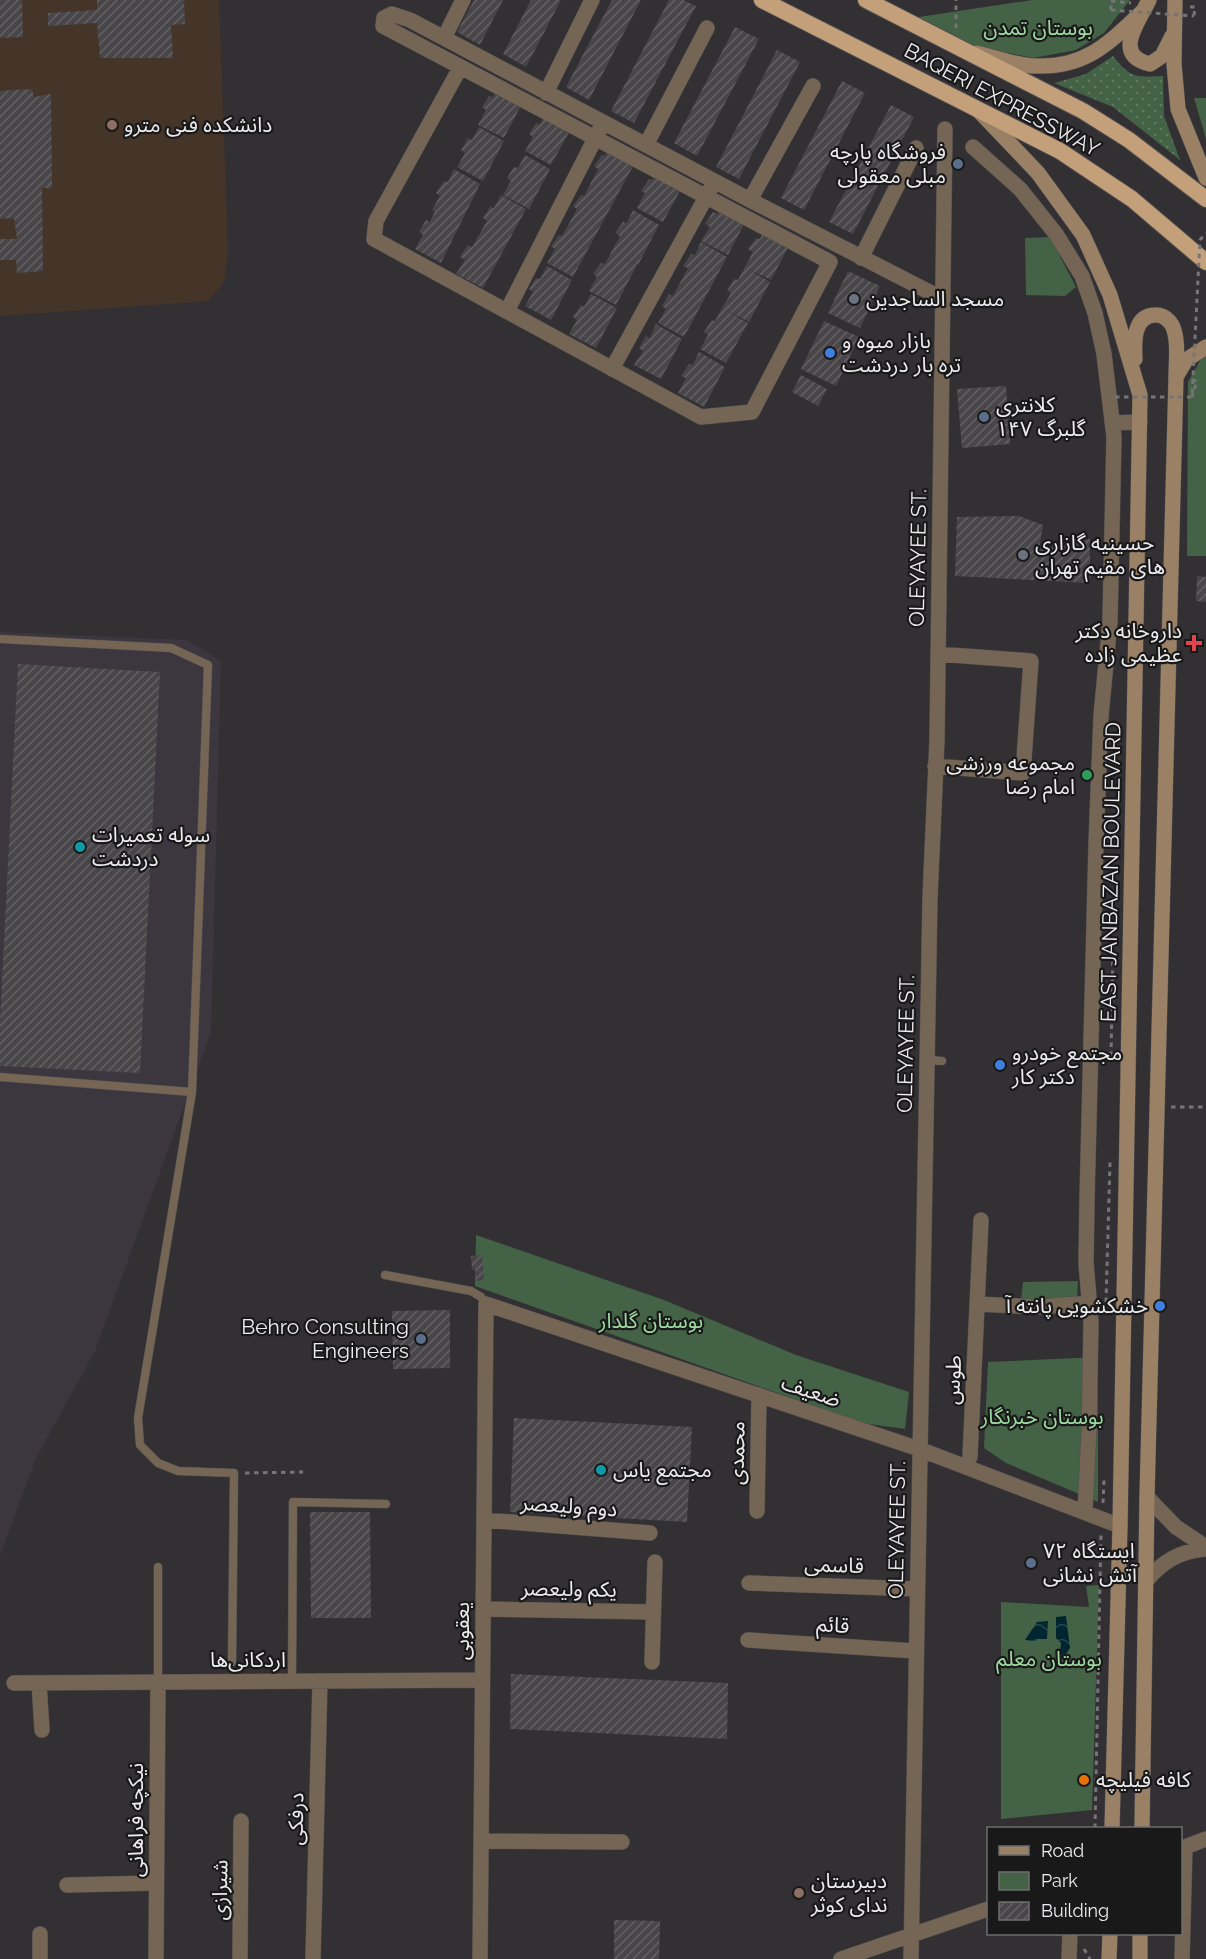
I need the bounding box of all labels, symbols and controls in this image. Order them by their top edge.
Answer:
park label: بوستان تمدن [983,15,1093,40]
street label: BAQERI EXPRESSWAY [900,37,1105,162]
place label: دانشکده فنی مترو [124,112,272,137]
marker: دانشکده فنی مترو [105,118,119,132]
place label: فروشگاه پارچه مبلی معقولی [830,139,946,188]
marker: فروشگاه پارچه مبلی معقولی [951,157,965,171]
place label: مسجد الساجدین [866,286,1004,311]
marker: مسجد الساجدین [847,292,861,306]
place label: بازار میوه و تره بار دردشت [842,328,961,377]
marker: بازار میوه و تره بار دردشت [823,346,837,360]
place label: کلانتری ۱۴۷ گلبرگ [996,392,1086,441]
marker: کلانتری ۱۴۷ گلبرگ [977,410,991,424]
street label: OLEYAYEE ST. [904,489,931,627]
place label: حسینیه گازاری های مقیم تهران [1035,530,1165,582]
marker: حسینیه گازاری های مقیم تهران [1016,548,1030,562]
place label: داروخانه دکتر عظیمی زاده [1074,618,1182,667]
marker: داروخانه دکتر عظیمی زاده [1187,636,1201,650]
street label: EAST JANBAZAN BOULEVARD [1095,722,1126,1022]
place label: مجموعه ورزشی امام رضا [946,750,1075,803]
marker: مجموعه ورزشی امام رضا [1080,768,1094,782]
place label: سوله تعمیرات دردشت [92,822,210,871]
marker: سوله تعمیرات دردشت [73,840,87,854]
street label: OLEYAYEE ST. [892,975,919,1113]
place label: مجتمع خودرو دکتر کار [1011,1040,1122,1089]
marker: مجتمع خودرو دکتر کار [993,1058,1007,1072]
place label: خشکشویی پانته آ [1005,1293,1148,1319]
marker: خشکشویی پانته آ [1153,1299,1167,1313]
park label: بوستان گلدار [598,1308,703,1333]
place label: Behro Consulting Engineers [241,1314,409,1363]
marker: Behro Consulting Engineers [414,1332,428,1346]
street label: طوس [939,1355,966,1405]
street label: ضعیف [778,1369,844,1412]
park label: بوستان خبرنگار [979,1404,1104,1429]
street label: محمدی [723,1421,750,1485]
place label: مجتمع یاس [613,1457,712,1485]
street label: OLEYAYEE ST. [883,1461,910,1599]
marker: مجتمع یاس [594,1463,608,1477]
street label: دوم ولیعصر [519,1490,618,1525]
place label: ایستگاه ۷۲ آتش نشانی [1043,1538,1138,1587]
street label: قاسمی [804,1551,864,1578]
marker: ایستگاه ۷۲ آتش نشانی [1024,1556,1038,1570]
street label: یکم ولیعصر [520,1575,617,1605]
street label: یعقوبی [449,1602,474,1660]
street label: قائم [816,1611,850,1641]
park label: بوستان معلم [996,1646,1102,1674]
street label: اردکانی‌ها [210,1647,286,1672]
street label: نیکچه فراهانی [123,1763,149,1877]
place label: کافه فیلیچه [1096,1767,1191,1793]
marker: کافه فیلیچه [1077,1773,1091,1787]
street label: درفکی [283,1792,308,1846]
legend [987,1827,1182,1935]
text: Road [1041,1840,1084,1861]
street label: شیرازی [206,1859,233,1921]
place label: دبیرستان ندای کوثر [810,1868,887,1917]
text: Park [1041,1870,1078,1891]
marker: دبیرستان ندای کوثر [792,1886,806,1900]
text: Building [1041,1900,1109,1921]

